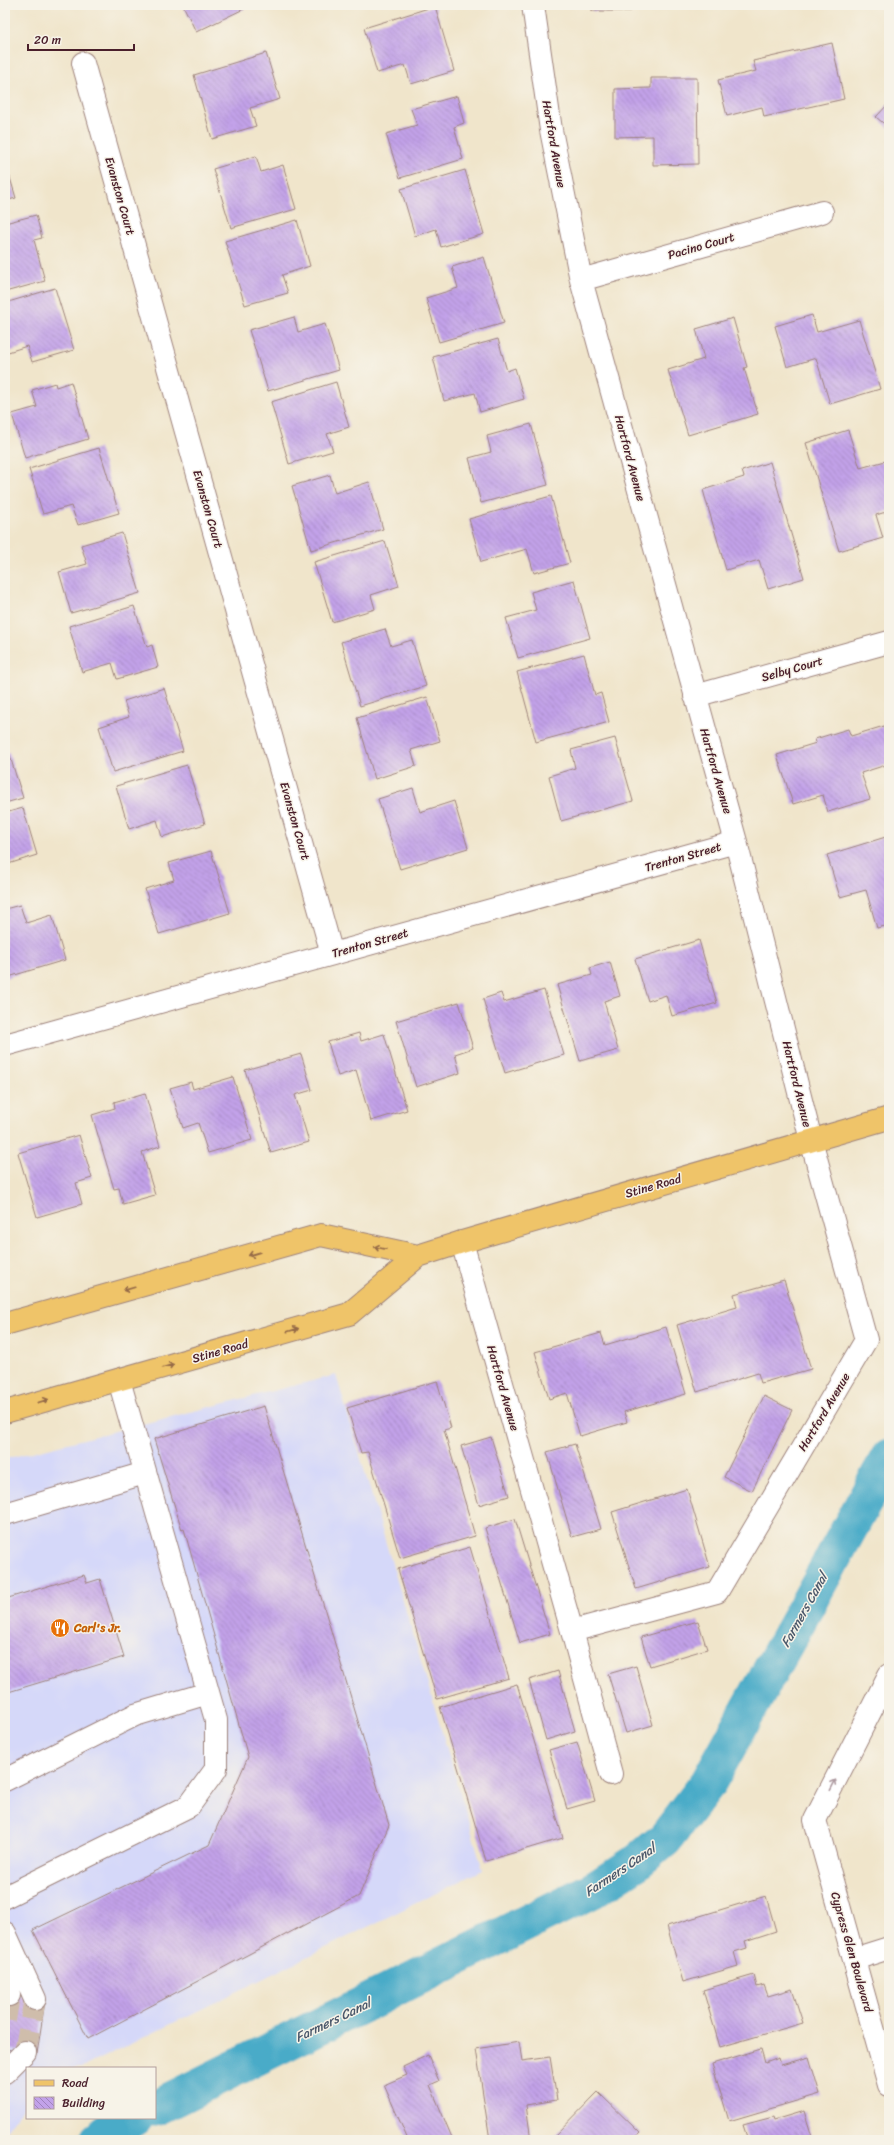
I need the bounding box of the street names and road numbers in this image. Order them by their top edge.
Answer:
street label: Hartford Avenue [535,98,573,190]
street label: Evanston Court [98,154,142,238]
street label: Pacino Court [665,226,737,266]
street label: Hartford Avenue [608,412,652,504]
street label: Evanston Court [186,467,230,551]
street label: Selby Court [759,650,825,688]
street label: Hartford Avenue [693,725,739,817]
street label: Evanston Court [273,779,317,863]
street label: Trenton Street [642,836,724,878]
street label: Trenton Street [329,922,411,964]
street label: Hartford Avenue [776,1038,818,1130]
street label: Stine Road [622,1167,684,1204]
street label: Stine Road [189,1332,251,1369]
street label: Hartford Avenue [480,1342,526,1434]
street label: Hartford Avenue [792,1368,856,1456]
street label: Cypress Glen Boulevard [824,1889,880,2015]

